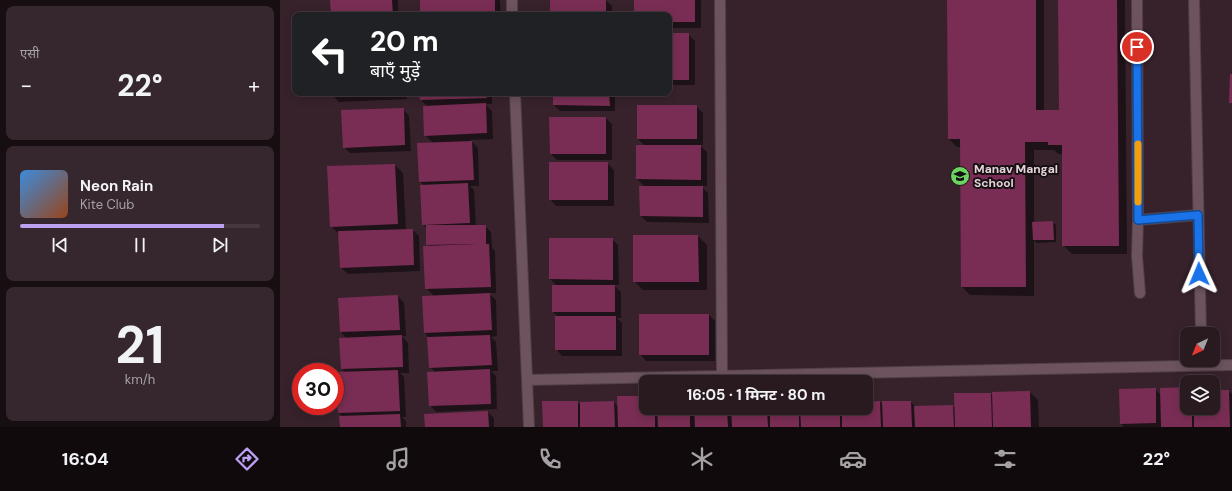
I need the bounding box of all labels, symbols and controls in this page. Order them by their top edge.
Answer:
text: 20 m [370,23,439,60]
icon: left [304,28,356,80]
pin [1120,30,1154,64]
icon: arrive [1126,36,1148,58]
text: एसी [20,45,39,62]
text: बाएँ मुड़ें [370,59,420,83]
text: 22° [117,66,163,105]
text: − [20,71,32,100]
text: + [248,71,260,100]
place label: Manav Mangal School [974,161,1058,191]
school or university icon: Manav Mangal School [949,165,971,187]
text: Neon Rain [80,176,153,196]
text: Kite Club [80,196,134,213]
icon: previous [49,234,71,256]
icon: pause [129,234,151,256]
icon: next [209,234,231,256]
position arrow [1178,253,1220,295]
text: 21 [116,311,164,379]
north arrow [1180,327,1220,367]
map controls [1180,327,1220,415]
speed limit sign: 30 [292,363,344,415]
text: km/h [125,371,155,388]
button: layers [1180,375,1220,415]
text: 16:05 · 1 मिनट · 80 m [687,385,825,405]
icon: directions [233,445,261,473]
icon: music [384,445,412,473]
icon: phone [536,445,564,473]
icon: climate [688,445,716,473]
icon: car [839,445,867,473]
icon: filters [991,445,1019,473]
text: 16:04 [62,447,109,471]
text: 22° [1143,447,1170,471]

